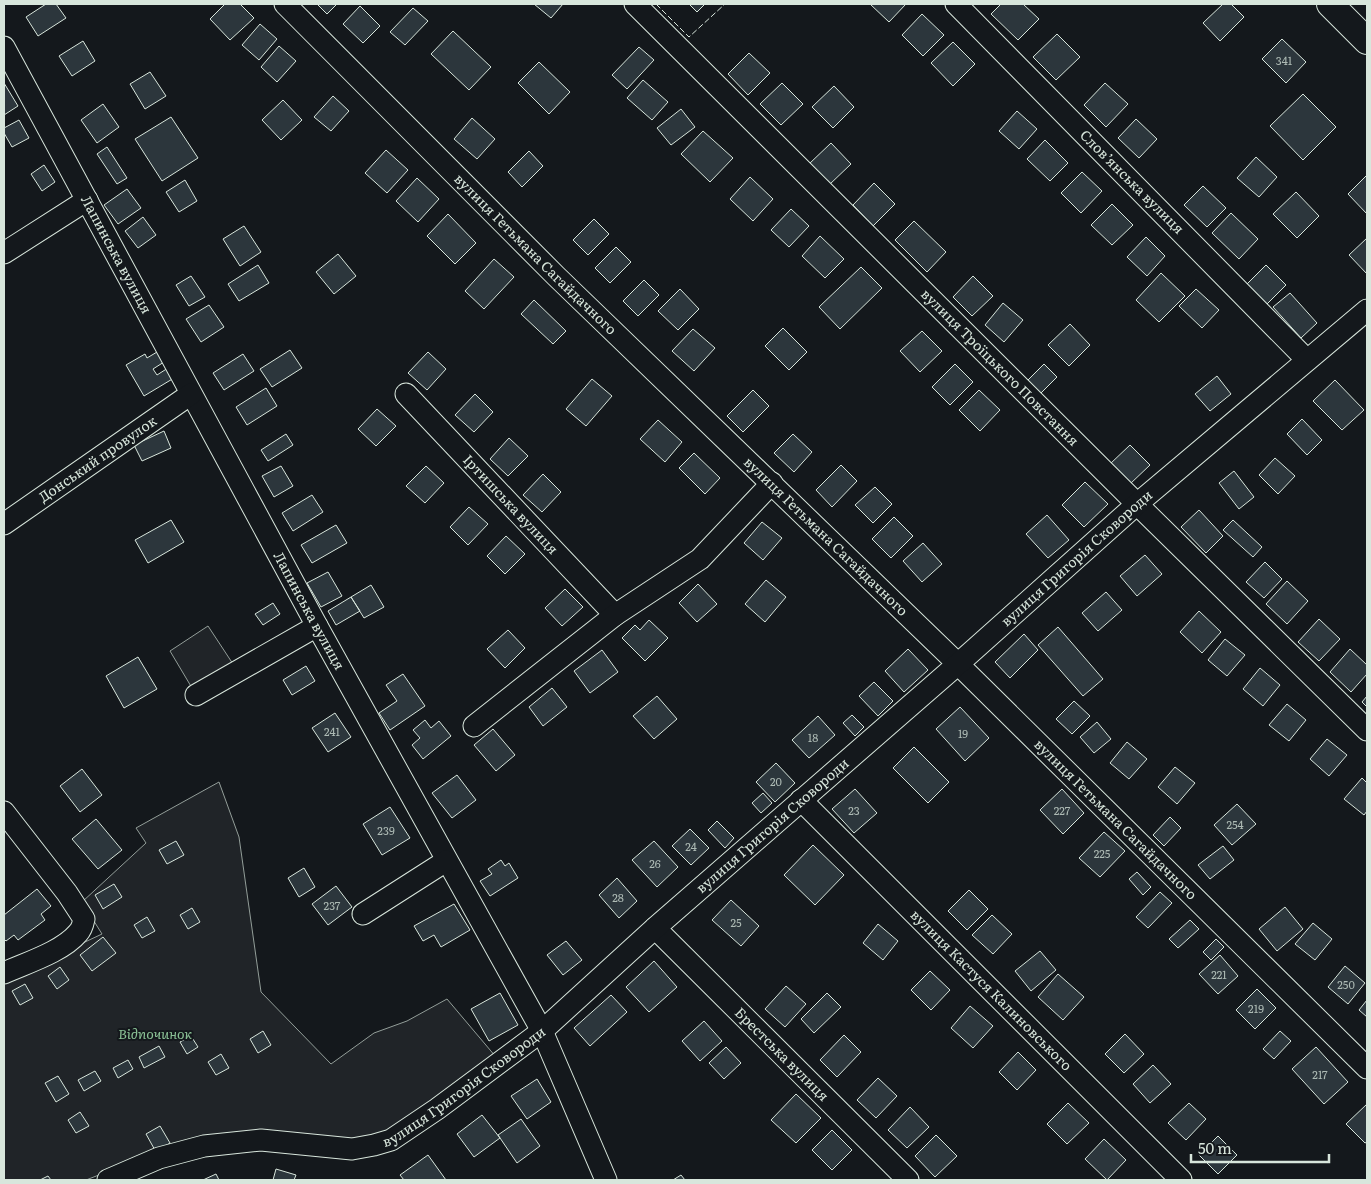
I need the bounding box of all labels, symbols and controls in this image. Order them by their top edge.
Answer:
house number: 341 [1276,52,1293,68]
street label: Словʼянська вулиця [1076,125,1189,238]
street label: вулиця Гетьмана Сагайдачного [450,169,622,339]
street label: Лапинська вулиця [77,191,157,317]
street label: вулиця Троїцького Повстання [917,284,1084,450]
street label: Донський провулок [34,410,161,506]
street label: Іртишська вулиця [459,449,563,558]
street label: вулиця Гетьмана Сагайдачного [740,452,913,620]
street label: вулиця Григорія Сковороди [996,484,1156,630]
street label: Лапинська вулиця [270,548,350,673]
house number: 241 [324,723,341,739]
house number: 19 [958,725,968,741]
house number: 18 [808,729,818,745]
street label: вулиця Гетьмана Сагайдачного [1030,734,1202,904]
street label: вулиця Григорія Сковороди [691,753,853,897]
house number: 20 [770,773,782,789]
house number: 23 [848,802,860,818]
house number: 227 [1054,802,1071,818]
house number: 254 [1226,816,1244,832]
house number: 239 [377,822,395,838]
house number: 24 [685,838,697,854]
house number: 225 [1094,845,1111,861]
house number: 26 [649,855,661,871]
house number: 28 [612,889,624,905]
house number: 237 [324,897,341,913]
street label: вулиця Кастуся Калиновського [907,904,1077,1075]
house number: 25 [730,914,742,930]
house number: 221 [1211,966,1227,982]
house number: 250 [1337,976,1355,992]
house number: 219 [1248,1000,1264,1016]
street label: Брестська вулиця [731,1002,834,1105]
street label: вулиця Григорія Сковороди [380,1021,549,1151]
park label: Відпочинок [118,1023,192,1043]
house number: 217 [1312,1066,1328,1082]
scale bar [1191,1132,1328,1164]
text: 50 m [1198,1136,1232,1159]

